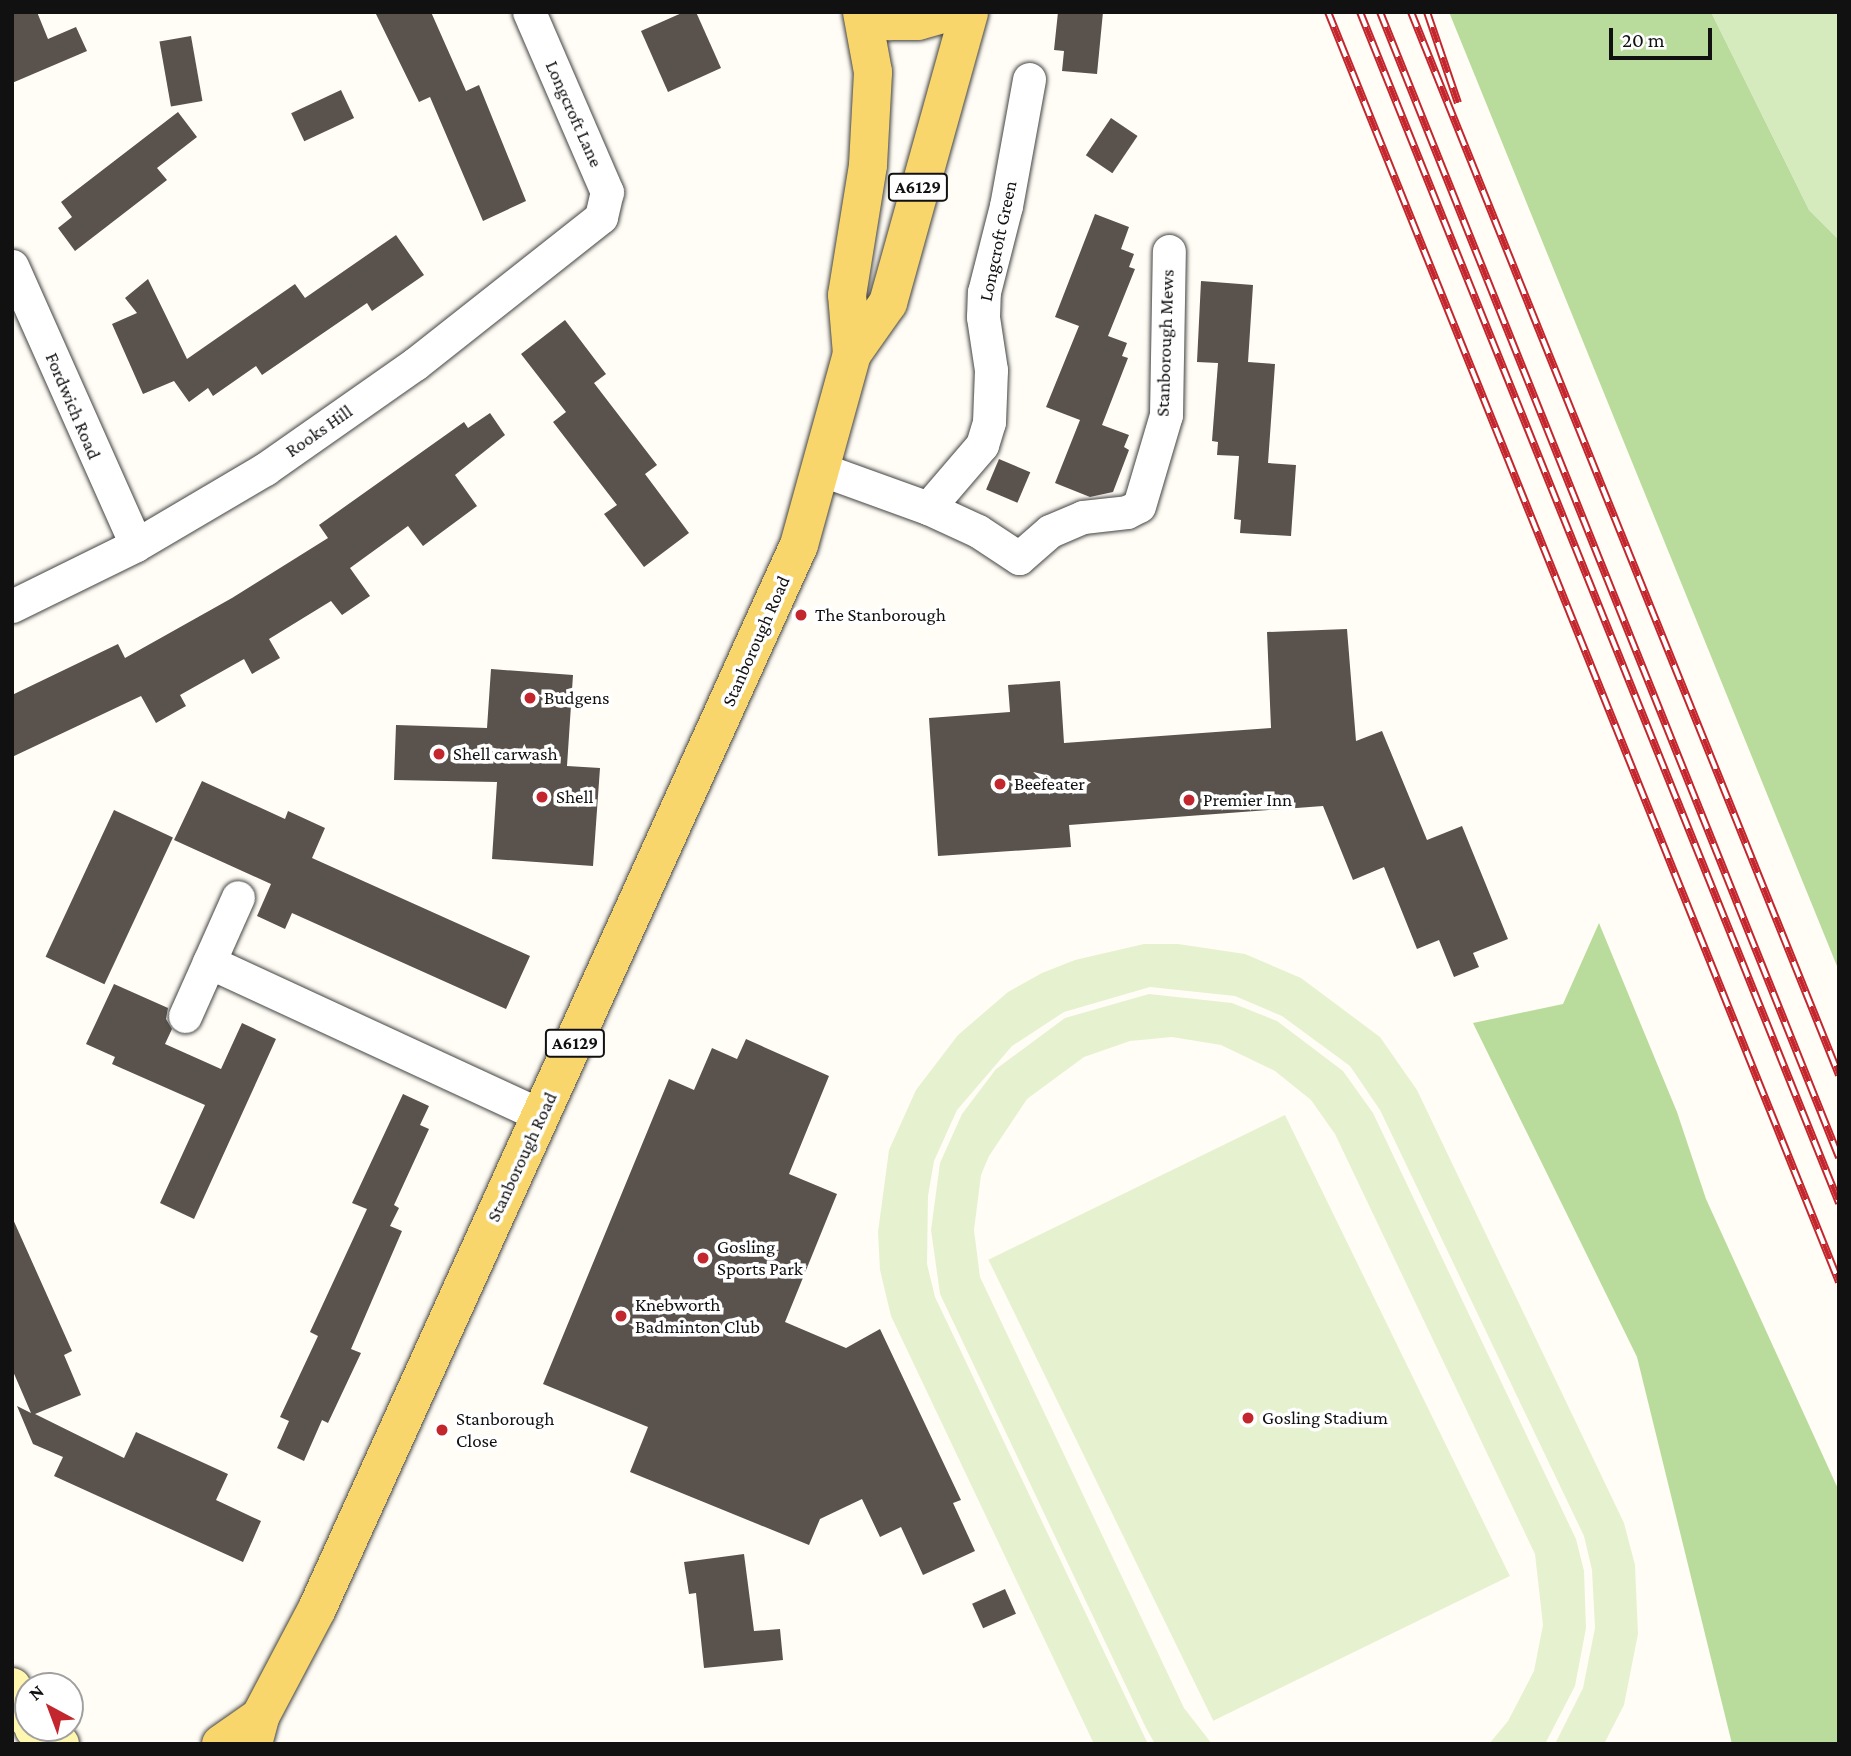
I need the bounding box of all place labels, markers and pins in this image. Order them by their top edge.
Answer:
place label: The Stanborough [815,604,946,626]
marker: The Stanborough [793,607,809,623]
place label: Budgens [544,687,610,709]
marker: Budgens [522,690,538,706]
place label: Shell carwash [453,743,558,765]
marker: Shell carwash [431,746,447,762]
place label: Beefeater [1014,773,1085,795]
marker: Beefeater [992,776,1008,792]
place label: Shell [556,786,593,808]
marker: Shell [534,789,550,805]
place label: Premier Inn [1203,789,1292,811]
marker: Premier Inn [1181,792,1197,808]
place label: Gosling Sports Park [717,1236,803,1280]
marker: Gosling Sports Park [695,1250,711,1266]
place label: Knebworth Badminton Club [635,1294,760,1338]
marker: Knebworth Badminton Club [613,1308,629,1324]
place label: Gosling Stadium [1262,1407,1388,1429]
place label: Stanborough Close [456,1408,555,1452]
marker: Gosling Stadium [1240,1410,1256,1426]
marker: Stanborough Close [434,1422,450,1438]

